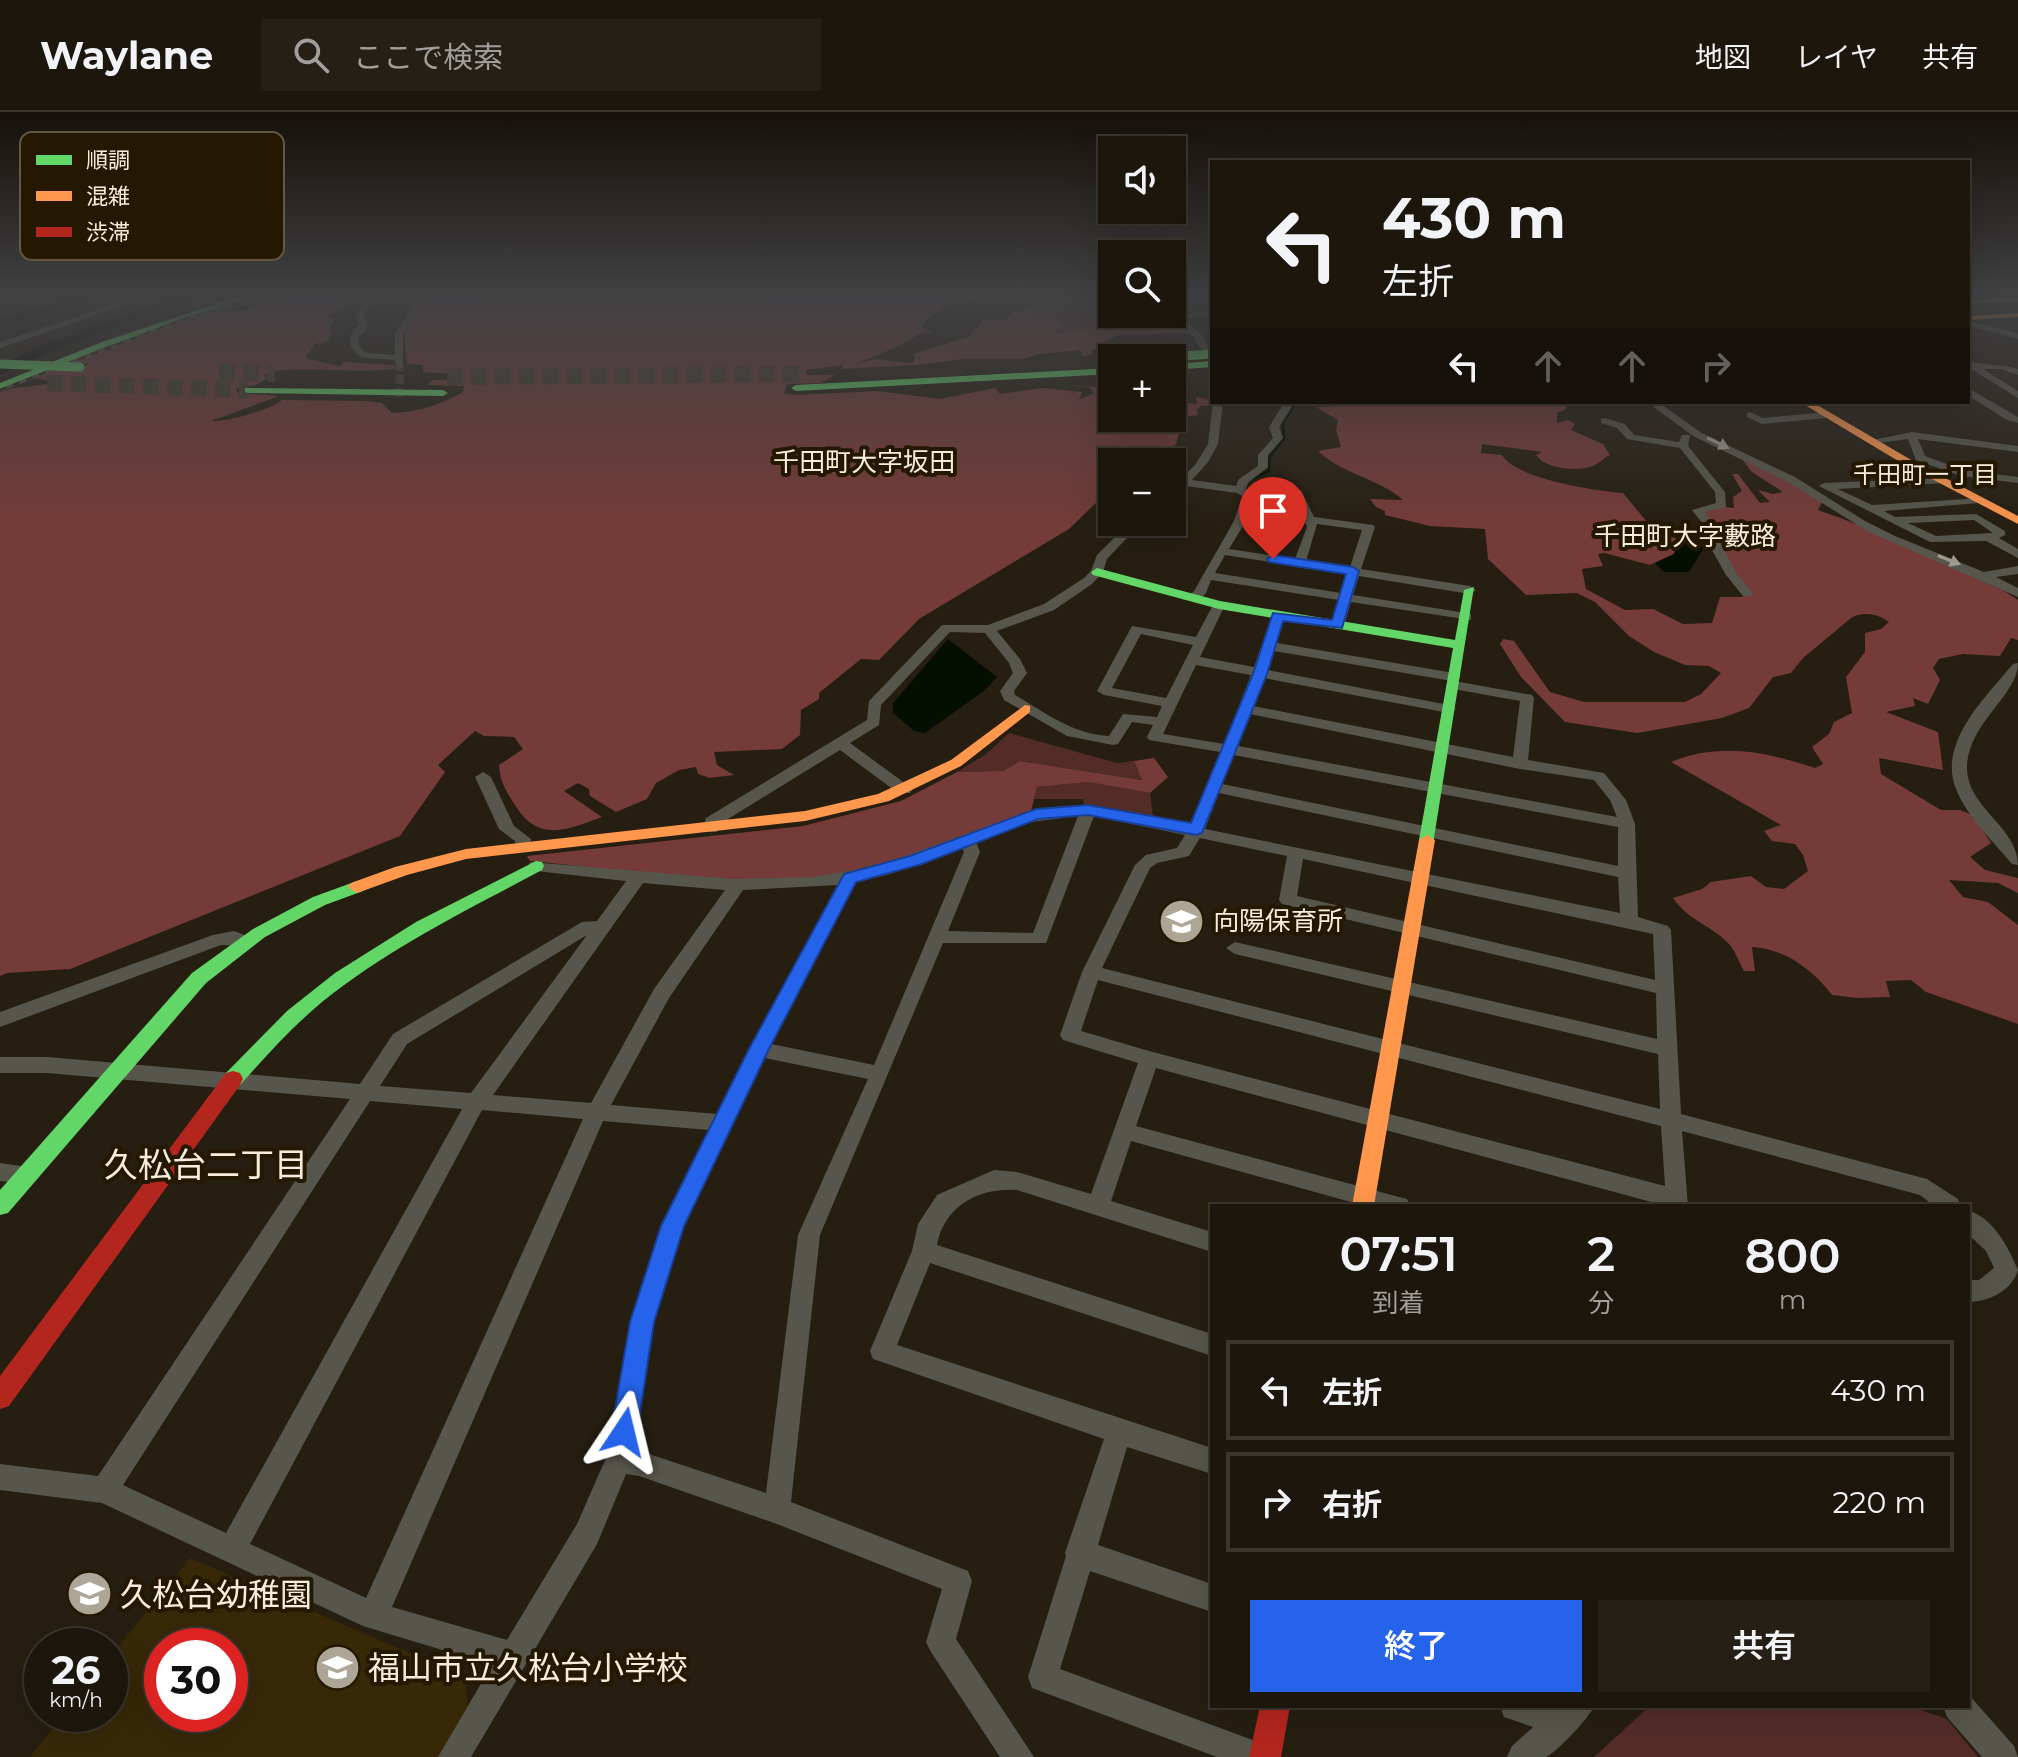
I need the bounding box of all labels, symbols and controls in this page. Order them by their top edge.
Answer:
search box [261,19,821,91]
text: Waylane [40,32,213,79]
icon: search [289,33,333,77]
text: ここで検索 [353,39,503,76]
text: 地図 [1695,40,1751,74]
text: レイヤ [1795,40,1878,74]
text: 共有 [1922,40,1978,74]
legend [20,132,284,260]
map controls [1098,136,1186,536]
button: sound [1098,136,1186,224]
text: 順調 [86,147,130,174]
text: 混雑 [86,183,130,210]
text: 430 m [1382,184,1566,252]
icon: left [1250,192,1354,296]
text: 渋滞 [86,219,130,246]
button: search [1098,240,1186,328]
text: 左折 [1382,259,1454,303]
button: + [1098,344,1186,432]
icon: left [1442,344,1486,388]
icon: ahead [1526,344,1570,388]
icon: ahead [1610,344,1654,388]
icon: right [1694,344,1738,388]
one-way arrow [1706,436,1729,450]
district label: 千田町大字坂田 [773,446,955,478]
button: − [1098,448,1186,536]
district label: 千田町一丁目 [1853,460,1997,489]
pin [1239,477,1307,559]
icon: arrive [1251,489,1295,533]
district label: 千田町大字藪路 [1594,520,1776,552]
one-way arrow [1937,553,1961,566]
school or university icon: 向陽保育所 [1158,897,1206,945]
place label: 向陽保育所 [1213,905,1343,937]
district label: 久松台二丁目 [104,1144,308,1186]
text: 07:51 [1339,1225,1458,1283]
text: 2 [1587,1225,1615,1283]
text: 800 [1745,1227,1841,1285]
text: m [1779,1284,1806,1316]
text: 到着 [1373,1287,1425,1319]
text: 分 [1588,1287,1614,1319]
icon: left [1254,1368,1298,1412]
text: 430 m [1830,1372,1926,1409]
text: 左折 [1322,1374,1382,1411]
position arrow [582,1390,666,1474]
icon: right [1254,1480,1298,1524]
text: 220 m [1832,1484,1926,1521]
text: 右折 [1322,1486,1382,1523]
school or university icon: 久松台幼稚園 [65,1570,113,1618]
place label: 久松台幼稚園 [120,1575,312,1614]
button: 終了 [1250,1600,1582,1692]
button: 共有 [1598,1600,1930,1692]
speed limit sign: 30 [144,1628,248,1732]
school or university icon: 福山市立久松台小学校 [313,1643,361,1691]
text: 26 [51,1645,101,1694]
place label: 福山市立久松台小学校 [368,1648,688,1687]
text: km/h [49,1688,103,1712]

